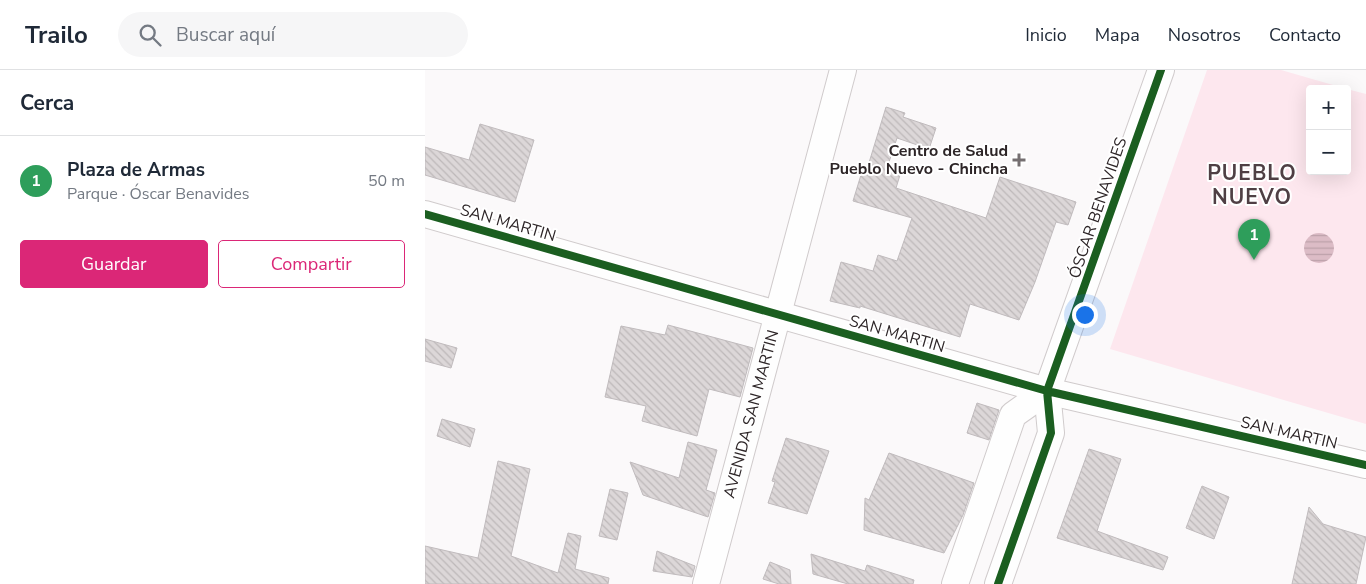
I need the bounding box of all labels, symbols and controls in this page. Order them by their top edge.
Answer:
search box [118,12,468,57]
text: Trailo [25,19,88,51]
icon: search [136,21,164,49]
text: Buscar aquí [176,22,275,48]
text: Inicio [1025,23,1067,47]
text: Mapa [1095,23,1140,47]
text: Nosotros [1168,23,1241,47]
text: Contacto [1269,23,1341,47]
map controls [1306,85,1351,175]
button: + [1306,85,1351,130]
text: Cerca [20,89,74,117]
button: − [1306,130,1351,175]
street label: ÓSCAR BENAVIDES [1064,134,1133,281]
place label: Centro de Salud Pueblo Nuevo - Chincha [829,140,1008,180]
marker: Centro de Salud Pueblo Nuevo - Chincha [1012,153,1026,167]
text: Plaza de Armas [67,157,205,183]
district label: PUEBLO NUEVO [1207,159,1297,211]
text: 1 [31,170,41,192]
text: 50 m [368,170,405,192]
text: Parque · Óscar Benavides [67,183,249,205]
street label: SAN MARTIN [458,199,558,247]
pin: 1 [1238,219,1270,260]
button: Guardar [20,240,208,288]
button: Compartir [218,240,405,288]
your location [1072,302,1098,328]
street label: SAN MARTIN [847,310,947,358]
street label: AVENIDA SAN MARTIN [718,327,784,501]
street label: SAN MARTIN [1238,411,1340,455]

